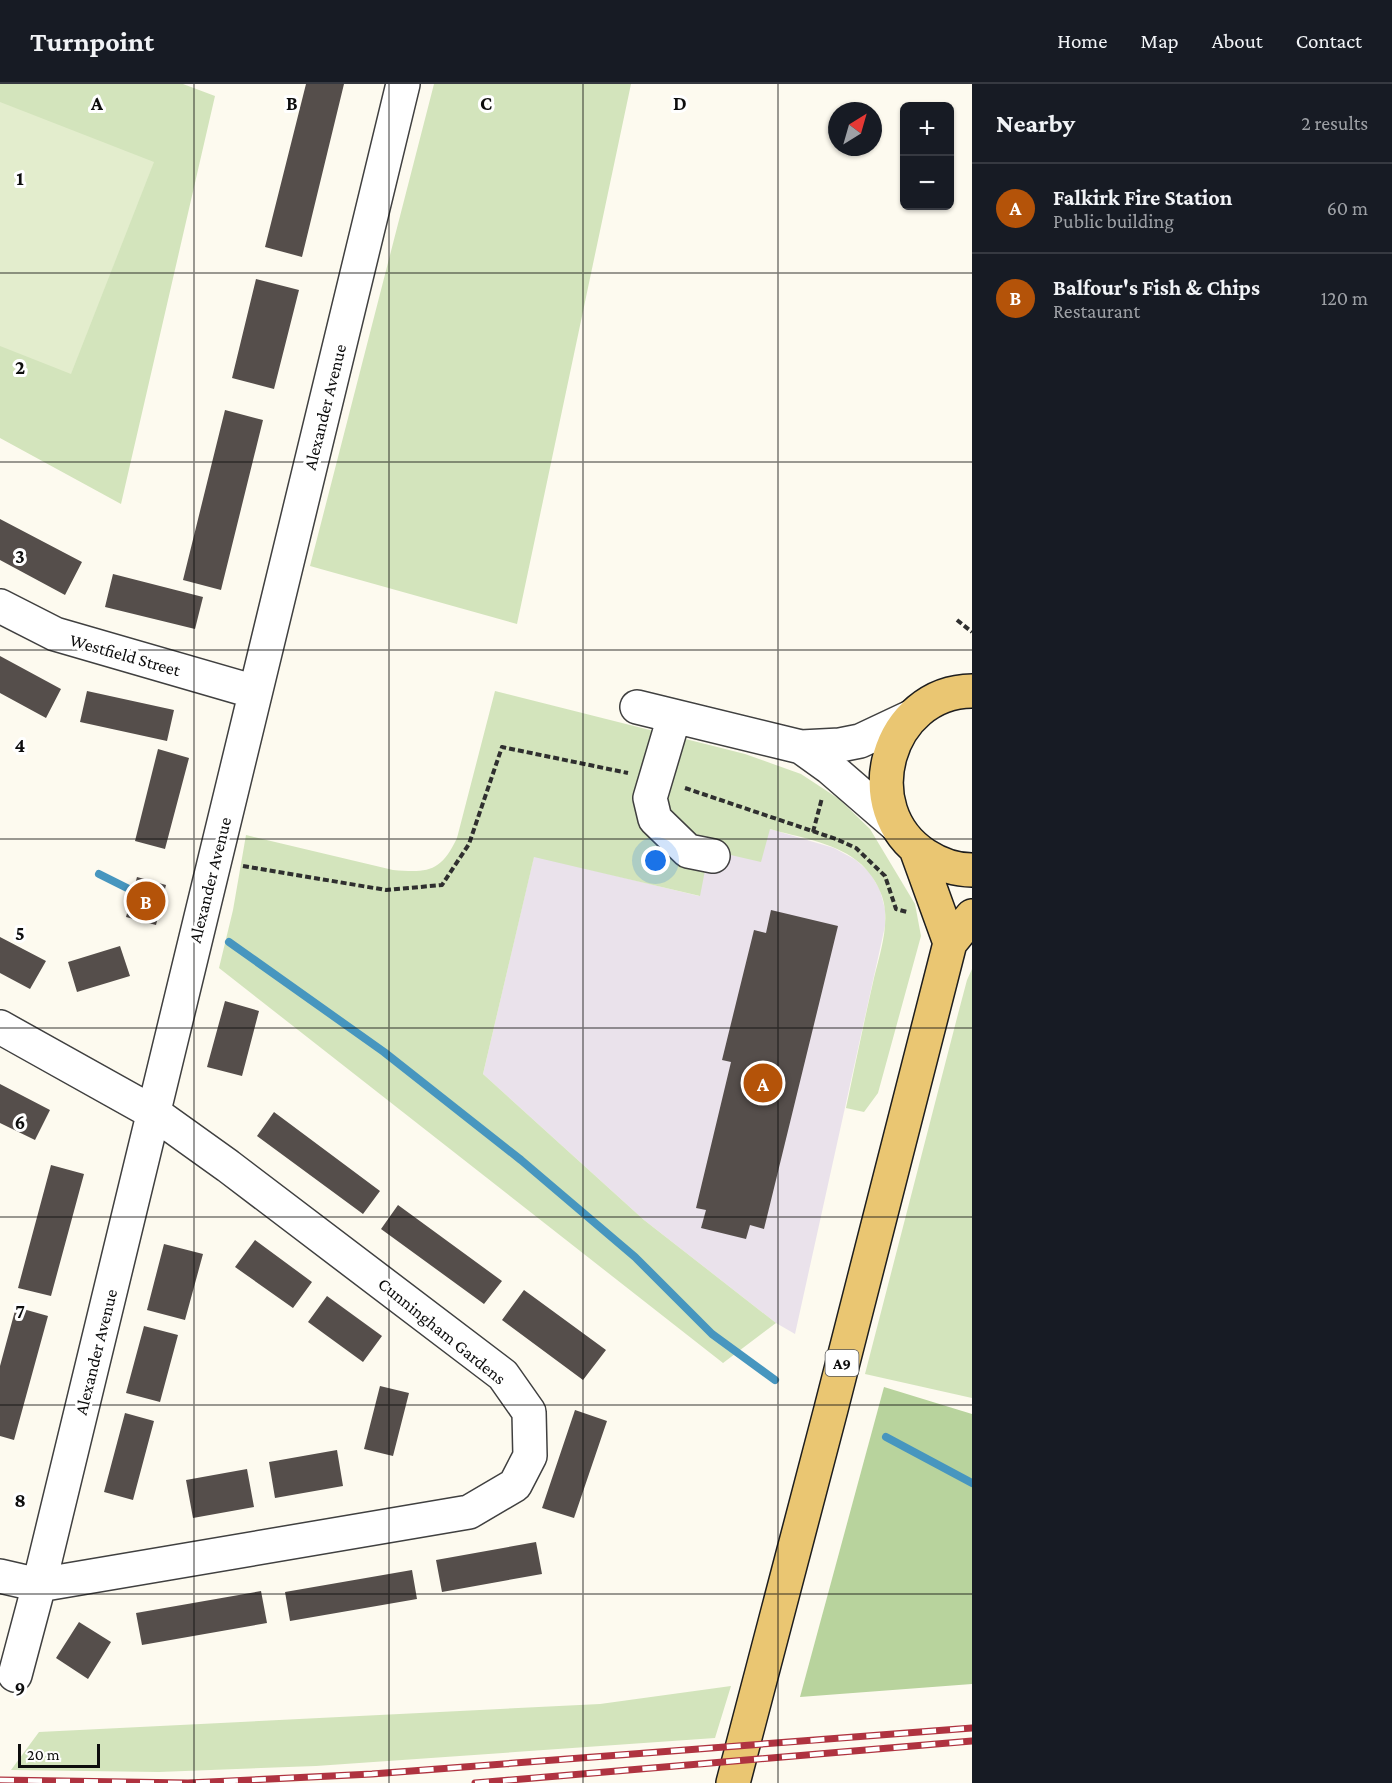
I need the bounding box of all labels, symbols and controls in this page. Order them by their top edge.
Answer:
text: Turnpoint [30,26,154,57]
text: Home [1057,29,1107,53]
text: Map [1140,29,1179,53]
text: About [1212,29,1263,53]
text: Contact [1296,29,1362,53]
text: A [90,92,104,114]
text: B [286,92,298,114]
text: C [480,92,492,114]
text: D [673,92,687,114]
north arrow [828,102,882,156]
map controls [900,102,954,210]
button: + [900,102,954,156]
text: Nearby [996,109,1075,138]
text: 2 results [1301,112,1368,134]
button: − [900,156,954,210]
text: 1 [16,167,24,189]
text: Falkirk Fire Station [1053,185,1232,210]
text: A [1010,197,1021,219]
text: 60 m [1327,197,1368,219]
text: Public building [1053,210,1174,232]
text: Balfour's Fish & Chips [1053,275,1260,300]
text: B [1010,287,1021,309]
text: 120 m [1321,287,1368,309]
text: Restaurant [1053,300,1140,322]
street label: Alexander Avenue [300,342,350,472]
text: 2 [15,356,25,378]
text: 3 [15,545,25,567]
street label: Westfield Street [67,630,184,681]
text: 4 [15,734,26,756]
street label: Alexander Avenue [185,815,235,945]
your location [641,846,670,875]
pin: B [126,878,166,924]
text: 5 [15,922,25,944]
pin: A [744,1060,783,1106]
text: 6 [15,1111,25,1133]
street label: Cunningham Gardens [374,1273,510,1389]
street label: Alexander Avenue [71,1287,121,1417]
text: 7 [15,1300,25,1322]
road number: A9 [826,1350,858,1376]
text: 8 [14,1489,26,1511]
text: 9 [15,1677,25,1699]
scale bar [18,1741,100,1768]
text: 20 m [27,1746,60,1763]

